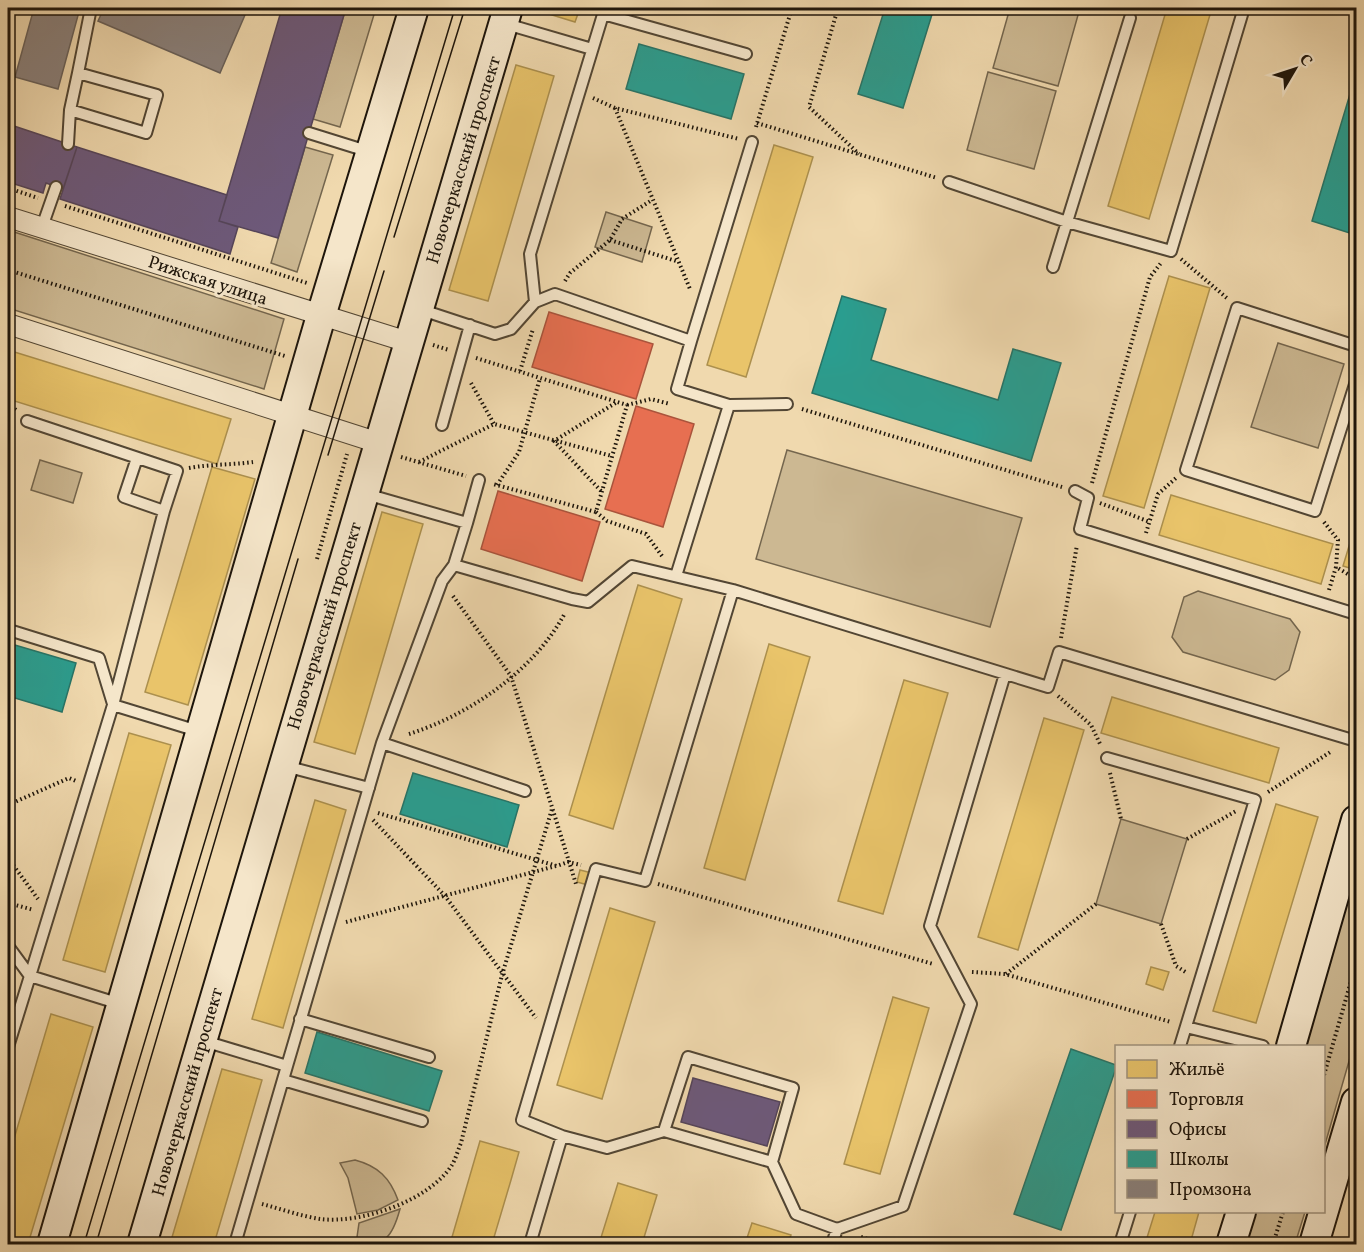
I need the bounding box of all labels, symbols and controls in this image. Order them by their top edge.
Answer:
north arrow [1265,39,1325,99]
text: С [1293,50,1317,72]
street label: Новочеркасский проспект [421,53,508,267]
street label: Рижская улица [144,250,271,313]
street label: Новочеркасский проспект [282,519,369,733]
street label: Новочеркасский проспект [147,985,230,1200]
legend [1115,1045,1325,1213]
text: Жильё [1169,1058,1225,1083]
text: Торговля [1169,1088,1244,1113]
text: Офисы [1169,1118,1227,1143]
text: Школы [1169,1148,1229,1173]
text: Промзона [1169,1178,1252,1203]

